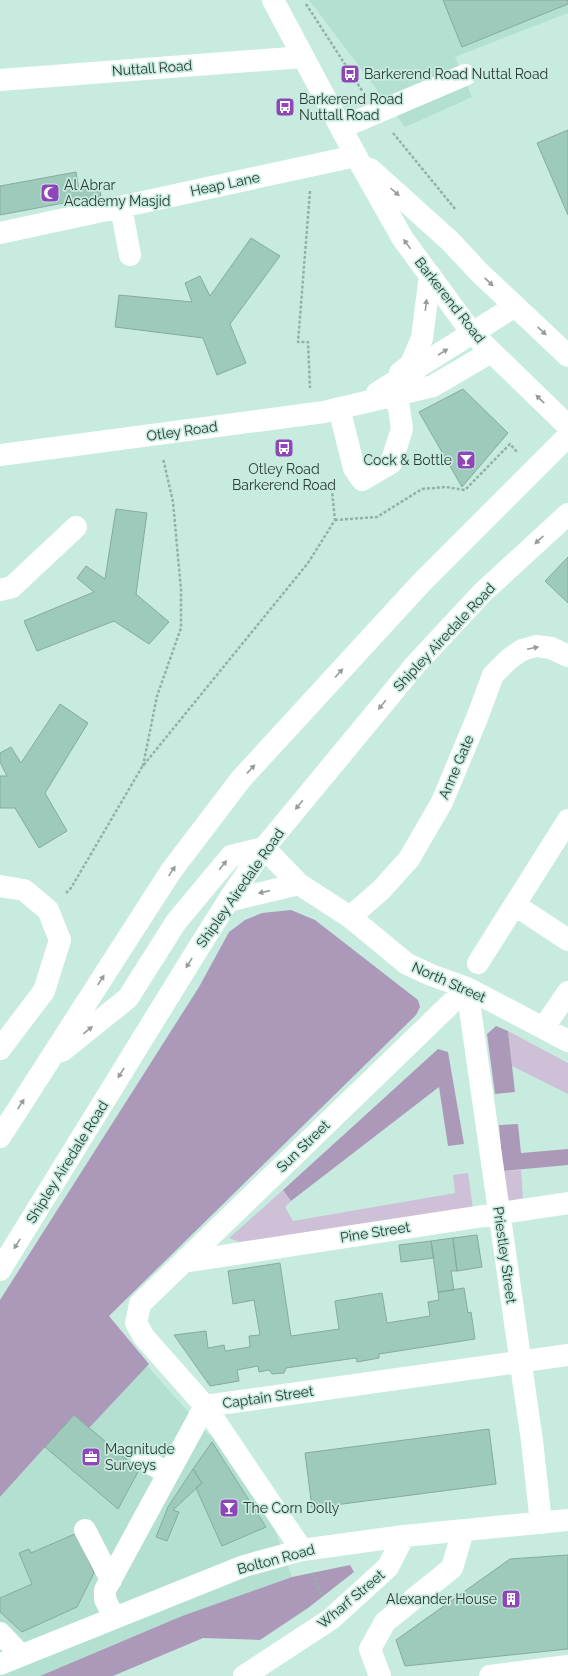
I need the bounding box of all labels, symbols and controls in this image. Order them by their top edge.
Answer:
street label: Nuttall Road [111,57,193,79]
bus stop icon: Barkerend Road Nuttal Road [339,63,361,85]
place label: Barkerend Road Nuttal Road [364,66,548,82]
place label: Barkerend Road Nuttall Road [299,91,403,123]
bus stop icon: Barkerend Road Nuttall Road [274,96,296,118]
street label: Heap Lane [189,169,261,199]
place label: Al Abrar Academy Masjid [64,177,171,209]
mosque icon: Al Abrar Academy Masjid [39,182,61,204]
one-way arrow [390,187,401,196]
one-way arrow [403,239,411,249]
street label: Barkerend Road [412,254,488,346]
one-way arrow [484,277,494,286]
one-way arrow [423,299,429,311]
one-way arrow [537,327,547,336]
one-way arrow [438,348,448,356]
one-way arrow [535,394,545,404]
street label: Otley Road [146,418,218,444]
bus stop icon: Otley Road Barkerend Road [273,437,295,459]
bar icon: Cock & Bottle [455,449,477,471]
place label: Cock & Bottle [364,452,452,468]
place label: Otley Road Barkerend Road [232,461,336,493]
one-way arrow [534,535,544,545]
street label: Shipley Airedale Road [390,580,498,694]
one-way arrow [526,644,539,650]
one-way arrow [335,668,344,678]
one-way arrow [378,699,386,710]
street label: Anne Gate [435,733,477,801]
one-way arrow [247,763,256,774]
one-way arrow [295,800,304,811]
street label: Shipley Airedale Road [193,825,287,951]
one-way arrow [218,860,227,871]
one-way arrow [168,866,176,876]
one-way arrow [257,890,270,896]
one-way arrow [186,957,193,968]
street label: North Street [410,959,489,1006]
one-way arrow [97,975,105,985]
one-way arrow [83,1025,94,1034]
one-way arrow [118,1067,125,1079]
street label: Shipley Airedale Road [23,1098,111,1226]
one-way arrow [17,1099,25,1110]
street label: Sun Street [273,1117,333,1175]
street label: Priestley Street [490,1205,520,1305]
street label: Pine Street [339,1219,411,1245]
one-way arrow [13,1238,20,1250]
street label: Captain Street [221,1383,315,1411]
place label: Magnitude Surveys [105,1441,175,1473]
office icon: Magnitude Surveys [80,1446,102,1468]
bar icon: The Corn Dolly [218,1497,240,1519]
place label: The Corn Dolly [243,1500,340,1516]
street label: Bolton Road [235,1541,317,1577]
street label: Wharf Street [314,1566,388,1632]
building icon: Alexander House [500,1588,522,1610]
place label: Alexander House [386,1591,497,1607]

